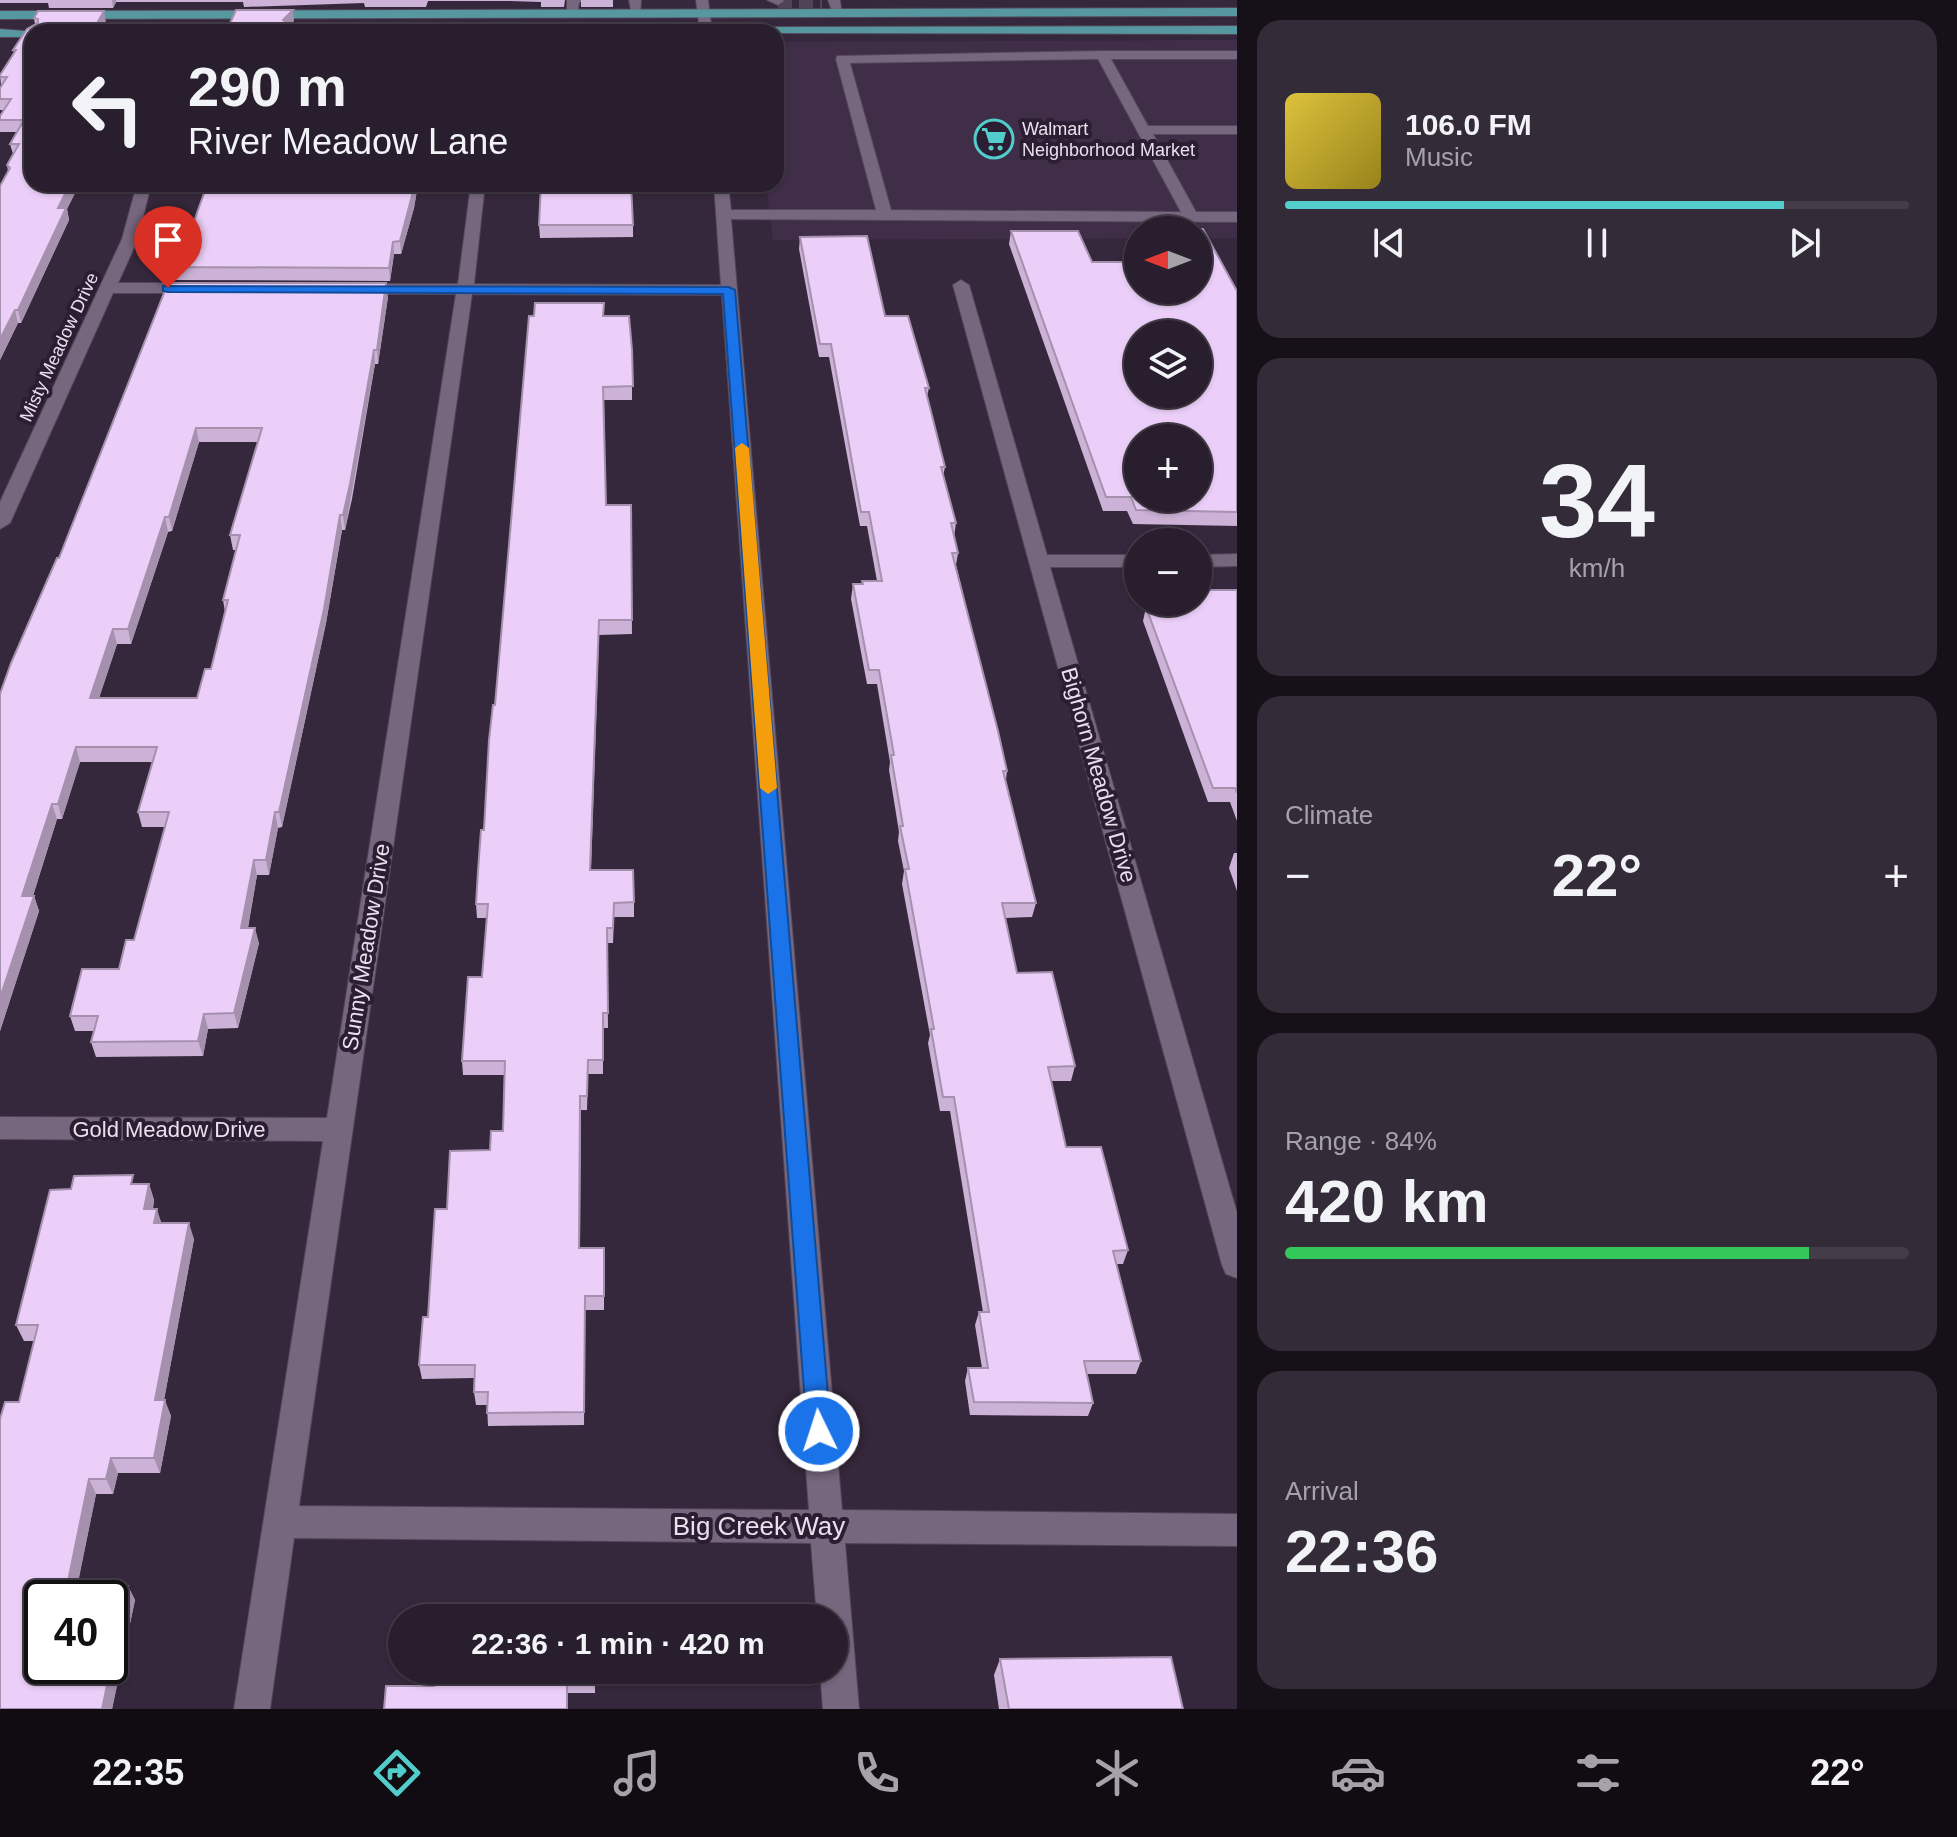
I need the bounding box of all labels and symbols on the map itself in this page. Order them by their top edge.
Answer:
supermarket icon: Walmart Neighborhood Market [973,118,1015,160]
place label: Walmart Neighborhood Market [1022,119,1195,160]
pin [134,206,202,288]
north arrow [1124,216,1212,304]
street label: Misty Meadow Drive [16,269,102,425]
street label: Bighorn Meadow Drive [1056,665,1142,885]
street label: Sunny Meadow Drive [337,842,395,1052]
street label: Gold Meadow Drive [72,1117,266,1142]
position arrow [777,1389,861,1473]
street label: Big Creek Way [673,1511,845,1541]
speed limit sign: 40 [24,1580,128,1684]

